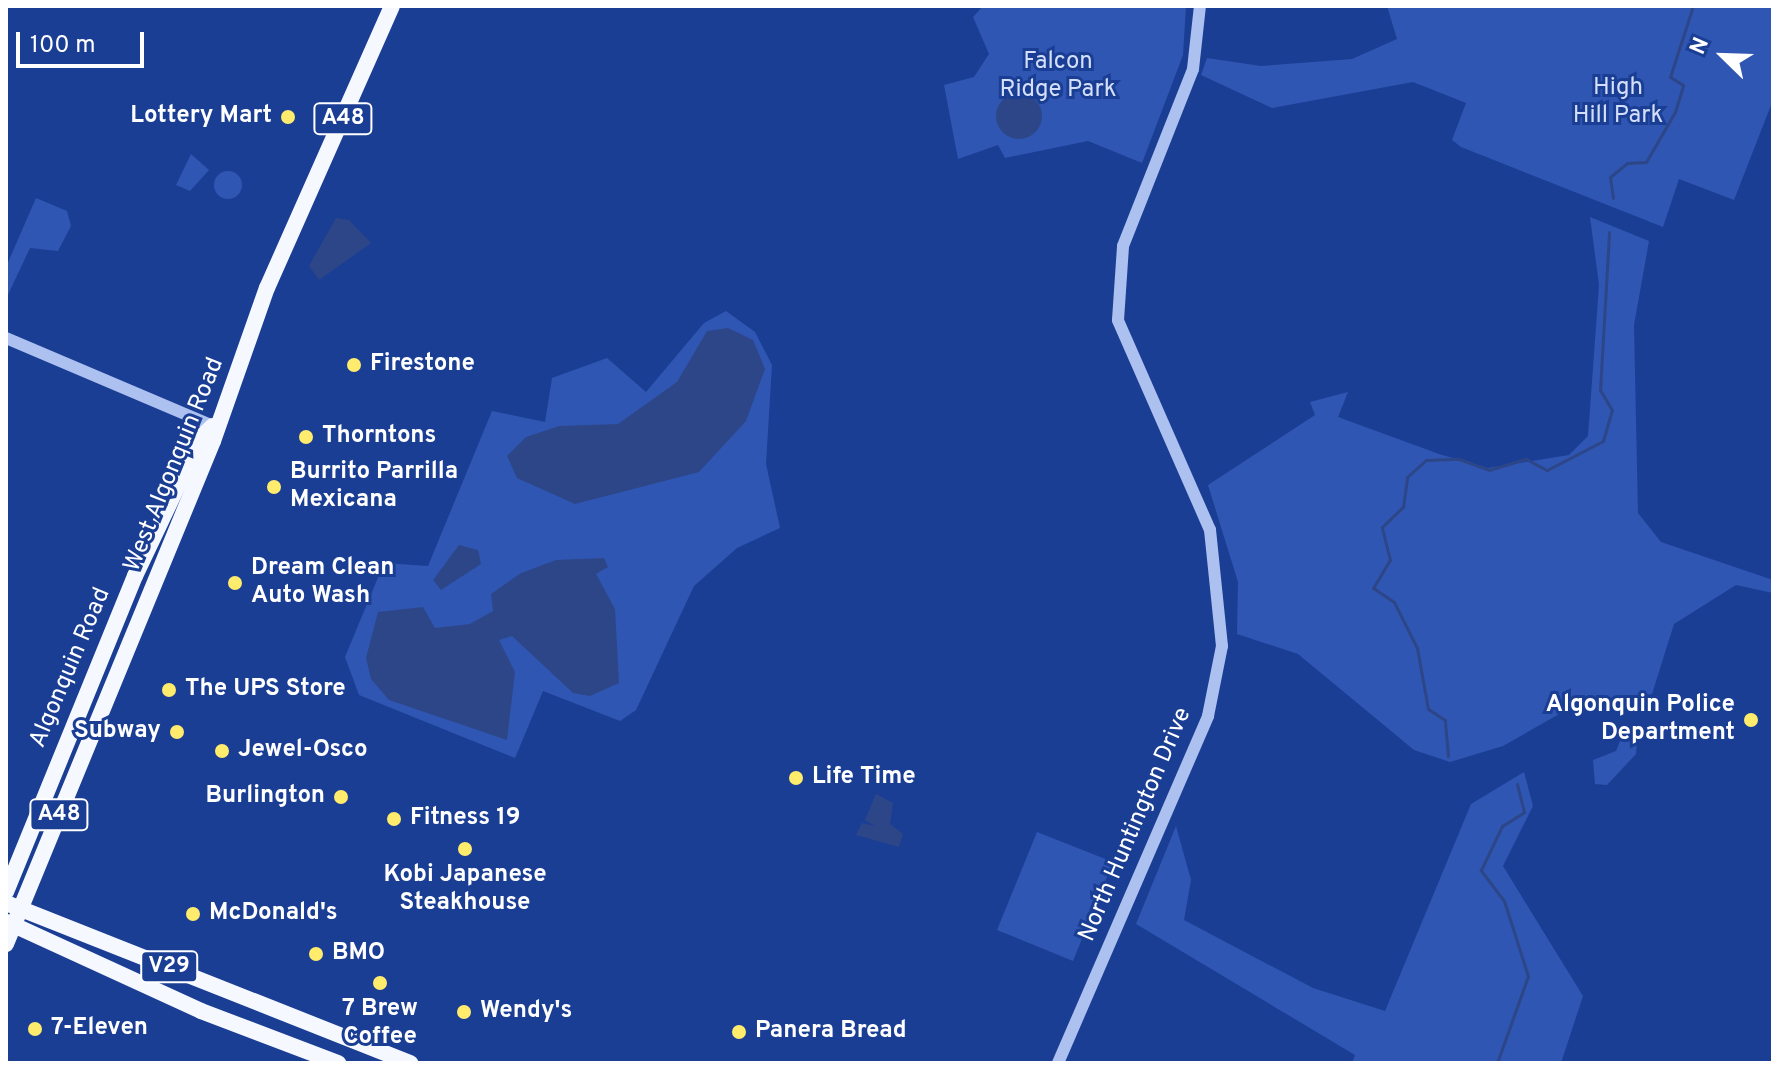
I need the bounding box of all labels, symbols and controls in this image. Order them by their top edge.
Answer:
scale bar [20,16,148,66]
north arrow [1683,16,1763,96]
text: 100 m [30,31,96,61]
text: N [1685,34,1716,59]
park label: Falcon Ridge Park [999,49,1117,105]
park label: High Hill Park [1573,75,1663,131]
road number: A48 [313,101,373,137]
place label: Lottery Mart [130,103,272,131]
marker: Lottery Mart [279,108,297,126]
place label: Firestone [370,351,475,379]
street label: West Algonquin Road [119,353,231,577]
marker: Firestone [345,356,363,374]
place label: Thorntons [322,423,436,451]
marker: Thorntons [297,428,315,446]
place label: Burrito Parrilla Mexicana [290,459,458,515]
marker: Burrito Parrilla Mexicana [265,478,283,496]
place label: Dream Clean Auto Wash [251,555,394,611]
marker: Dream Clean Auto Wash [226,574,244,592]
street label: Algonquin Road [24,584,118,752]
place label: The UPS Store [185,676,346,704]
marker: The UPS Store [160,681,178,699]
place label: Algonquin Police Department [1546,692,1735,748]
street label: North Huntington Drive [1074,704,1198,946]
marker: Algonquin Police Department [1742,711,1760,729]
place label: Subway [74,718,161,746]
marker: Subway [168,723,186,741]
place label: Jewel-Osco [238,737,368,765]
marker: Jewel-Osco [213,742,231,760]
place label: Life Time [812,764,916,792]
marker: Life Time [787,769,805,787]
place label: Burlington [206,783,325,811]
marker: Burlington [332,788,350,806]
road number: A48 [29,797,89,833]
place label: Fitness 19 [410,805,520,833]
marker: Fitness 19 [385,810,403,828]
marker: Kobi Japanese Steakhouse [456,840,474,858]
place label: Kobi Japanese Steakhouse [383,862,547,918]
place label: McDonald's [209,900,338,928]
marker: McDonald's [184,905,202,923]
place label: BMO [332,940,385,968]
marker: BMO [307,945,325,963]
road number: V29 [139,949,199,985]
marker: 7 Brew Coffee [371,974,389,992]
place label: 7 Brew Coffee [342,996,418,1052]
place label: Wendy's [480,998,572,1026]
marker: Wendy's [455,1003,473,1021]
place label: 7-Eleven [51,1015,148,1043]
place label: Panera Bread [755,1018,907,1046]
marker: 7-Eleven [26,1020,44,1038]
marker: Panera Bread [730,1023,748,1041]

